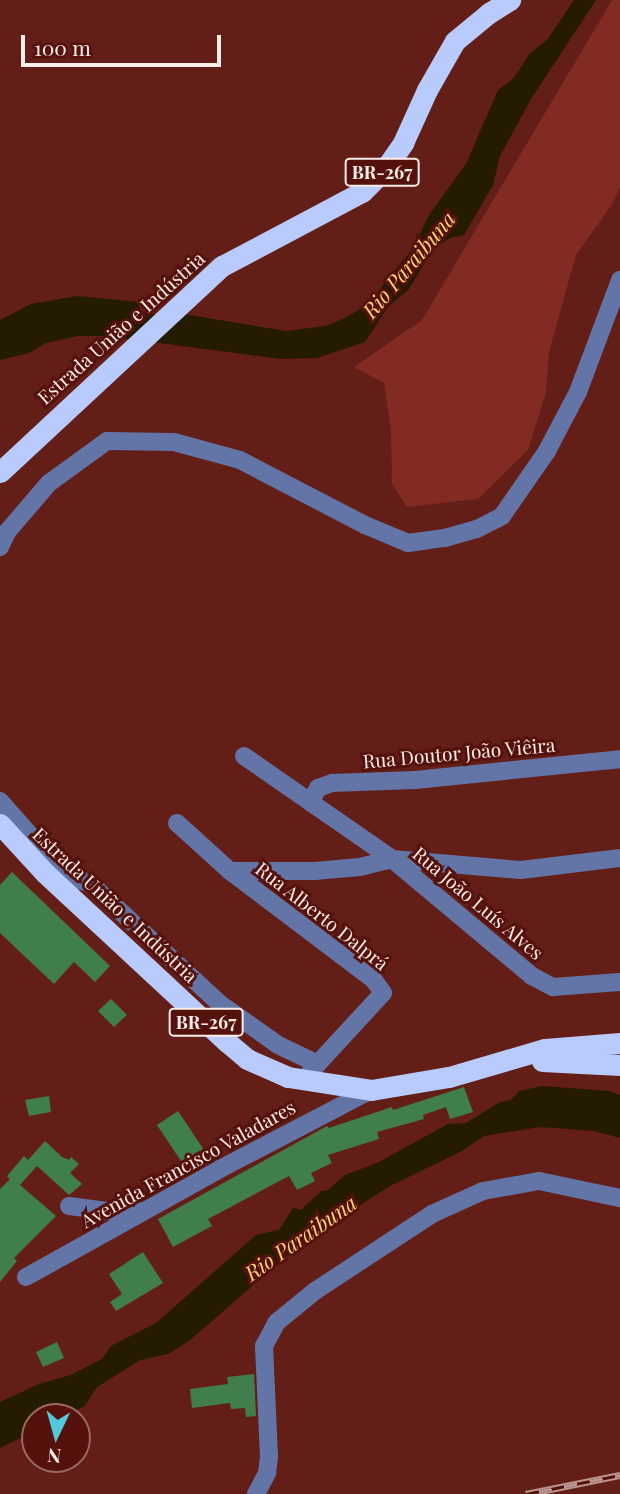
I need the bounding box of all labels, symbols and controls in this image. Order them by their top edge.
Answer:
scale bar [24,21,224,65]
text: 100 m [34,33,91,61]
road number: BR-267 [344,158,420,187]
water label: Rio Paraibuna [356,206,460,322]
street label: Estrada União e Indústria [33,247,209,409]
street label: Rua Doutor João Viêira [361,733,557,773]
street label: Estrada União e Indústria [28,823,202,987]
street label: Rua João Luís Alves [408,842,548,964]
street label: Rua Alberto Dalprá [251,857,393,975]
road number: BR-267 [168,1007,244,1036]
street label: Avenida Francisco Valadares [76,1095,300,1233]
water label: Rio Paraibuna [239,1189,361,1285]
north arrow [21,1403,91,1473]
text: N [46,1443,62,1470]

